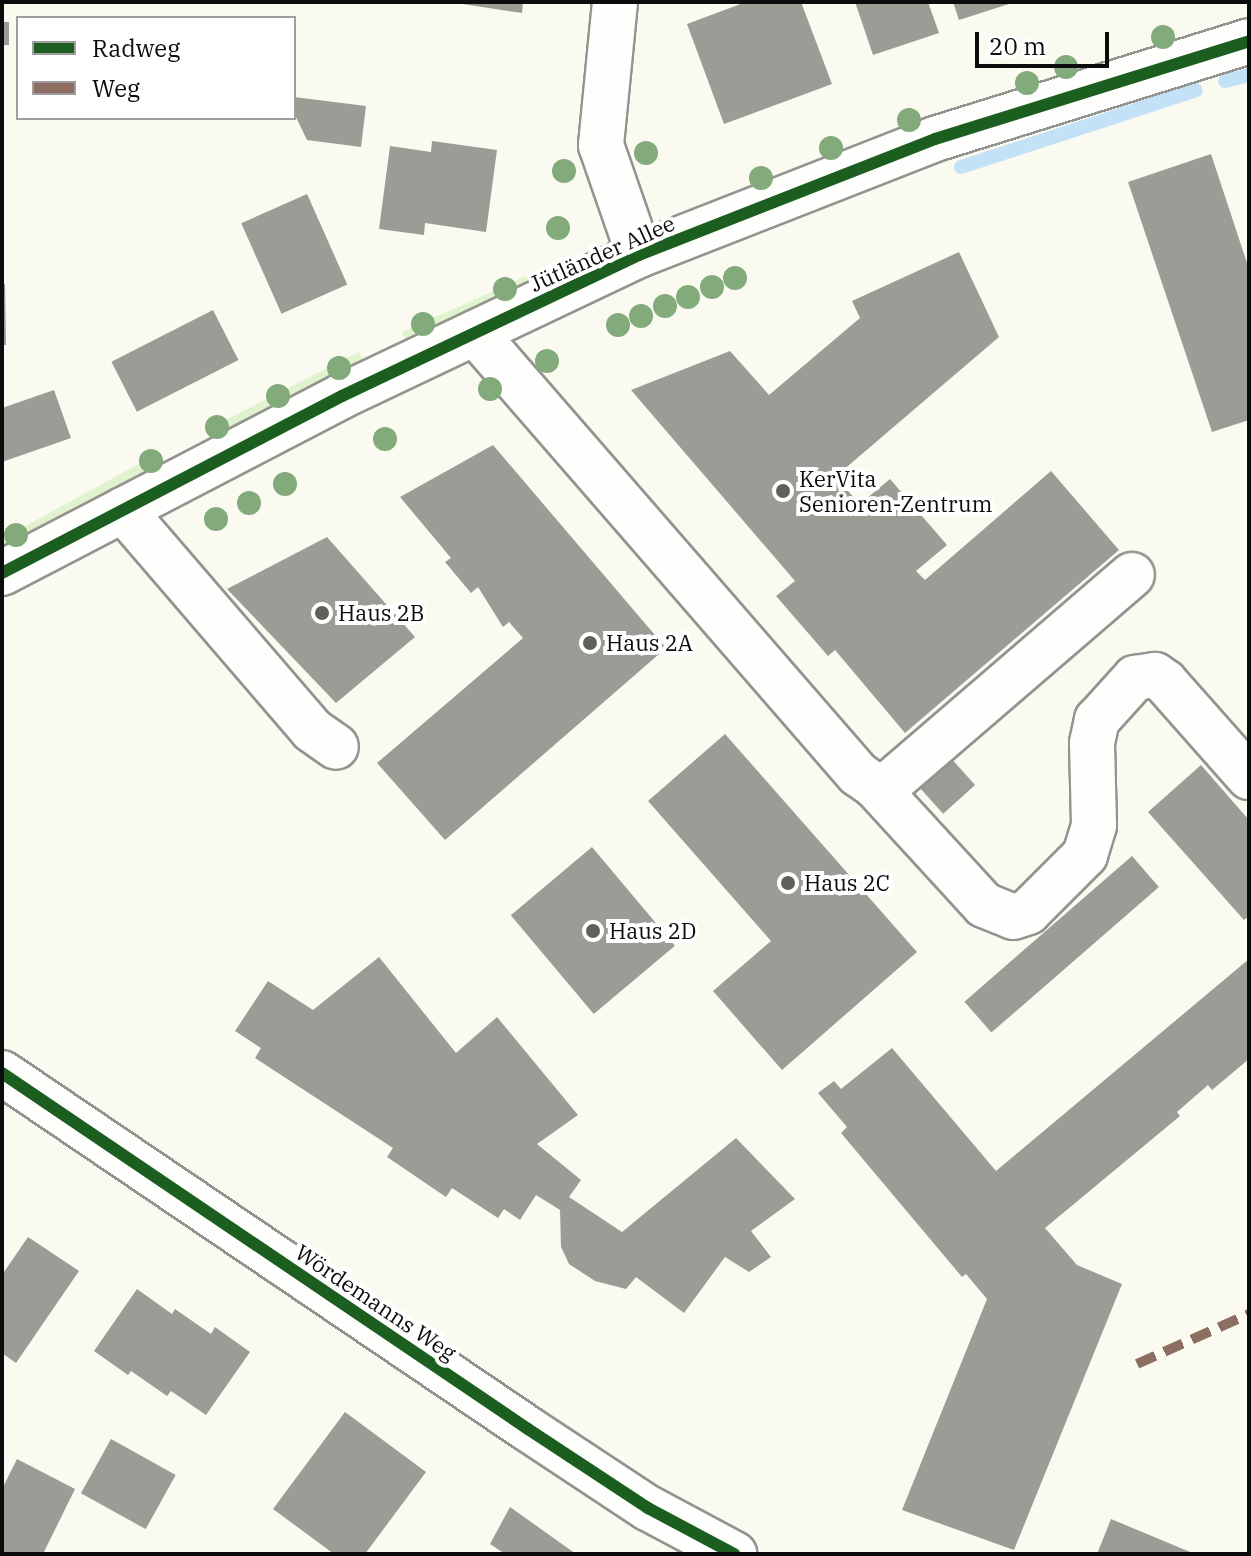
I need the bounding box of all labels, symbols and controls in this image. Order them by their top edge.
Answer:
legend [16,16,296,120]
scale bar [979,16,1113,66]
text: 20 m [989,30,1046,62]
text: Radweg [92,32,180,64]
text: Weg [92,72,140,104]
street label: Jütländer Allee [526,209,678,297]
place label: KerVita Senioren-Zentrum [799,465,993,516]
marker: KerVita Senioren-Zentrum [774,482,792,500]
place label: Haus 2B [338,600,425,626]
marker: Haus 2B [313,604,331,622]
place label: Haus 2A [606,630,693,656]
marker: Haus 2A [581,634,599,652]
place label: Haus 2C [804,870,890,896]
marker: Haus 2C [779,874,797,892]
place label: Haus 2D [609,918,696,944]
marker: Haus 2D [584,922,602,940]
street label: Wördemanns Weg [290,1238,462,1366]

